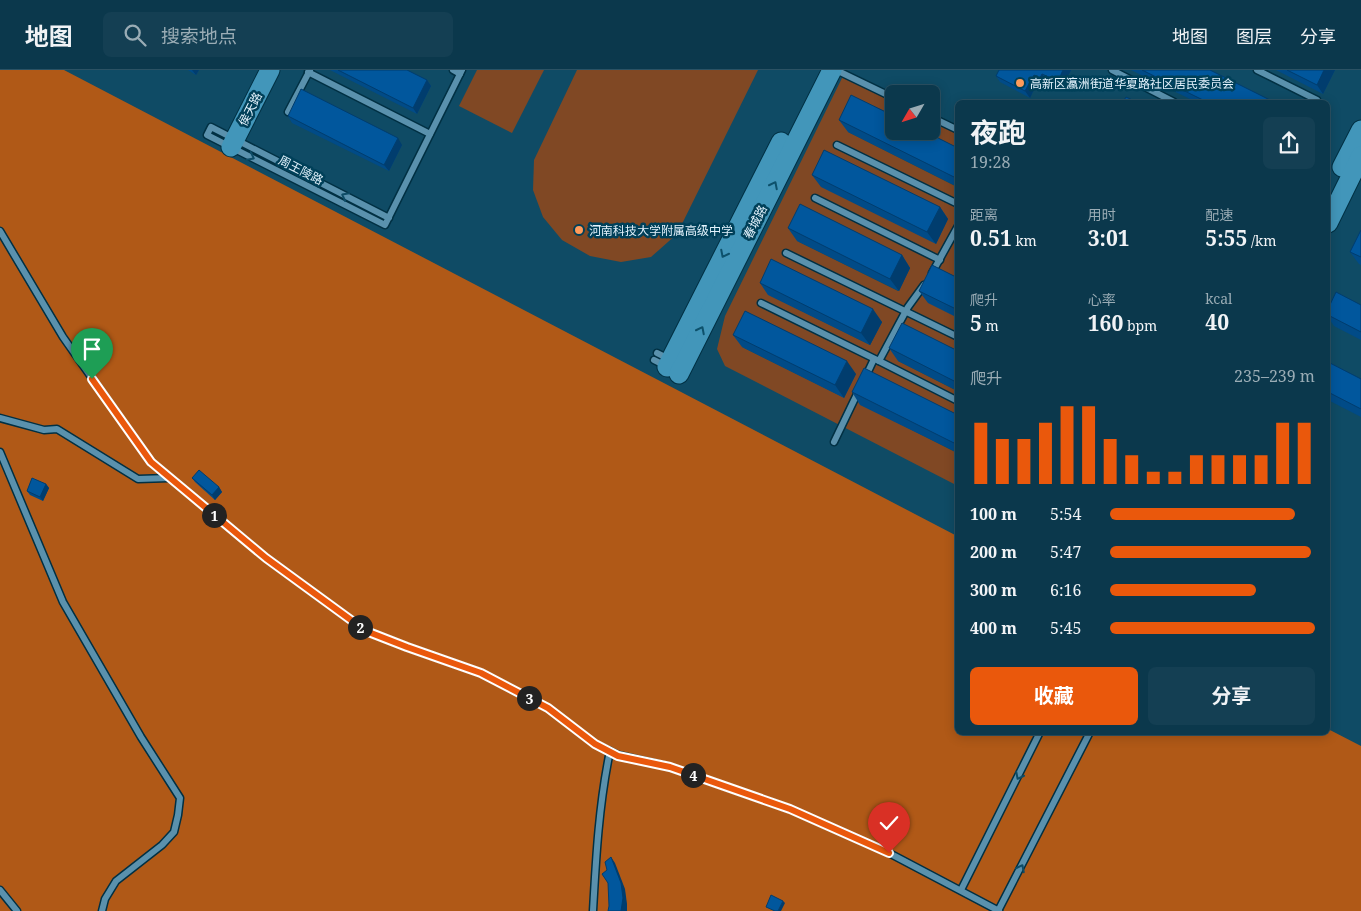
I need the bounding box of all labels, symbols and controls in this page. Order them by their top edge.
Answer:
search box [103,12,453,57]
text: 地图 [25,19,73,52]
icon: search [121,21,149,49]
text: 搜索地点 [161,23,237,49]
text: 地图 [1172,24,1208,48]
text: 图层 [1236,24,1272,48]
text: 分享 [1300,24,1336,48]
place label: 高新区瀛洲街道华夏路社区居民委员会 [1030,75,1234,92]
marker: 高新区瀛洲街道华夏路社区居民委员会 [1014,77,1026,89]
north arrow [885,85,940,140]
map controls [885,85,940,140]
street label: 侯天路 [234,89,266,129]
text: 夜跑 [970,113,1026,151]
button: share [1263,117,1315,169]
one-way arrow [245,151,254,161]
text: 19:28 [970,151,1010,173]
street label: 周王陵路 [276,152,326,188]
one-way arrow [768,181,778,190]
one-way arrow [341,192,350,202]
street label: 春城路 [739,202,771,242]
text: 距离 [970,205,998,224]
text: 用时 [1088,205,1116,224]
text: 配速 [1205,205,1233,224]
place label: 河南科技大学附属高级中学 [589,222,733,239]
marker: 河南科技大学附属高级中学 [573,224,585,236]
text: 0.51 [970,224,1012,252]
text: 3:01 [1088,224,1130,252]
text: 5:55 [1205,224,1247,252]
text: km [1012,231,1037,250]
text: /km [1247,231,1276,250]
one-way arrow [720,249,730,258]
text: kcal [1205,289,1232,308]
text: 爬升 [970,290,998,309]
text: 心率 [1088,290,1116,309]
text: 40 [1205,308,1229,336]
text: 5 [970,309,982,337]
text: 160 [1088,309,1123,337]
text: m [982,316,999,335]
text: bpm [1123,316,1157,335]
one-way arrow [695,326,705,335]
pin [71,328,113,379]
icon: arrive [78,335,106,363]
text: 235–239 m [1234,365,1315,387]
text: 爬升 [970,367,1002,389]
pin: 1 [202,502,226,528]
text: 100 m [970,503,1017,525]
text: 5:54 [1050,503,1081,525]
text: 1 [211,506,218,525]
text: 200 m [970,541,1017,563]
text: 5:47 [1050,541,1081,563]
text: 300 m [970,579,1017,601]
text: 6:16 [1050,579,1081,601]
pin: 2 [348,614,372,640]
text: 400 m [970,617,1017,639]
text: 5:45 [1050,617,1081,639]
text: 2 [357,618,364,637]
button: 收藏 [970,667,1138,725]
button: 分享 [1148,667,1315,725]
pin: 3 [516,686,542,710]
text: 3 [526,689,533,708]
pin: 4 [680,762,706,788]
text: 4 [690,766,697,785]
one-way arrow [1015,771,1025,780]
pin [868,802,910,853]
icon: check [875,809,903,837]
one-way arrow [1015,864,1025,873]

